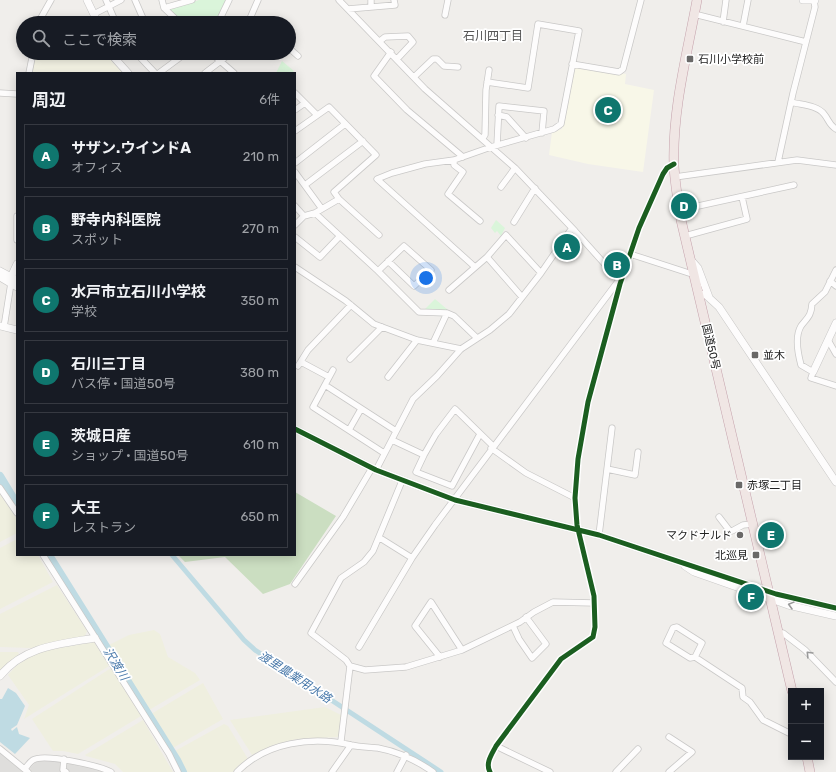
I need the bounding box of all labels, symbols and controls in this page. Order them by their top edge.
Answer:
search box [16,16,296,60]
icon: search [30,27,52,49]
district label: 石川四丁目 [463,29,523,43]
text: ここで検索 [62,31,137,49]
place label: 石川小学校前 [698,53,764,66]
marker: 石川小学校前 [685,54,695,64]
text: 周辺 [32,90,66,110]
text: 6件 [259,92,280,107]
pin: C [595,95,621,125]
text: サザン.ウインドA [71,139,191,157]
text: A [41,149,51,164]
text: 210 m [243,149,279,164]
text: オフィス [71,160,123,175]
pin: D [671,191,697,221]
text: 野寺内科医院 [71,211,161,229]
text: B [41,221,51,236]
text: 270 m [242,221,279,236]
text: スポット [71,232,123,247]
pin: A [554,232,580,262]
pin: B [604,250,630,280]
your location [416,268,436,288]
text: 水戸市立石川小学校 [71,283,206,301]
text: C [41,293,51,308]
text: 350 m [240,293,279,308]
text: 学校 [71,304,97,319]
street label: 国道50号 [699,323,723,371]
place label: 並木 [763,349,785,362]
marker: 並木 [750,350,760,360]
text: 石川三丁目 [71,355,146,373]
text: D [41,365,51,380]
text: 380 m [240,365,279,380]
text: バス停 · 国道50号 [71,376,176,391]
text: 茨城日産 [71,427,131,445]
text: E [42,437,50,452]
text: 610 m [243,437,279,452]
text: ショップ · 国道50号 [71,448,189,463]
place label: 赤塚二丁目 [747,479,802,492]
marker: 赤塚二丁目 [734,480,744,490]
text: 大王 [71,499,101,517]
text: F [42,509,50,524]
text: 650 m [240,509,279,524]
text: レストラン [71,520,136,535]
pin: E [758,520,784,550]
place label: マクドナルド [666,529,732,542]
marker: マクドナルド [735,530,745,540]
place label: 北巡見 [715,549,748,562]
marker: 北巡見 [751,550,761,560]
pin: F [738,582,764,612]
one-way arrow [788,602,795,610]
water label: 沢渡川 [101,645,133,685]
water label: 渡里農業用水路 [256,648,335,706]
one-way arrow [806,651,814,659]
map controls [788,688,824,760]
button: + [788,688,824,724]
button: − [788,724,824,760]

